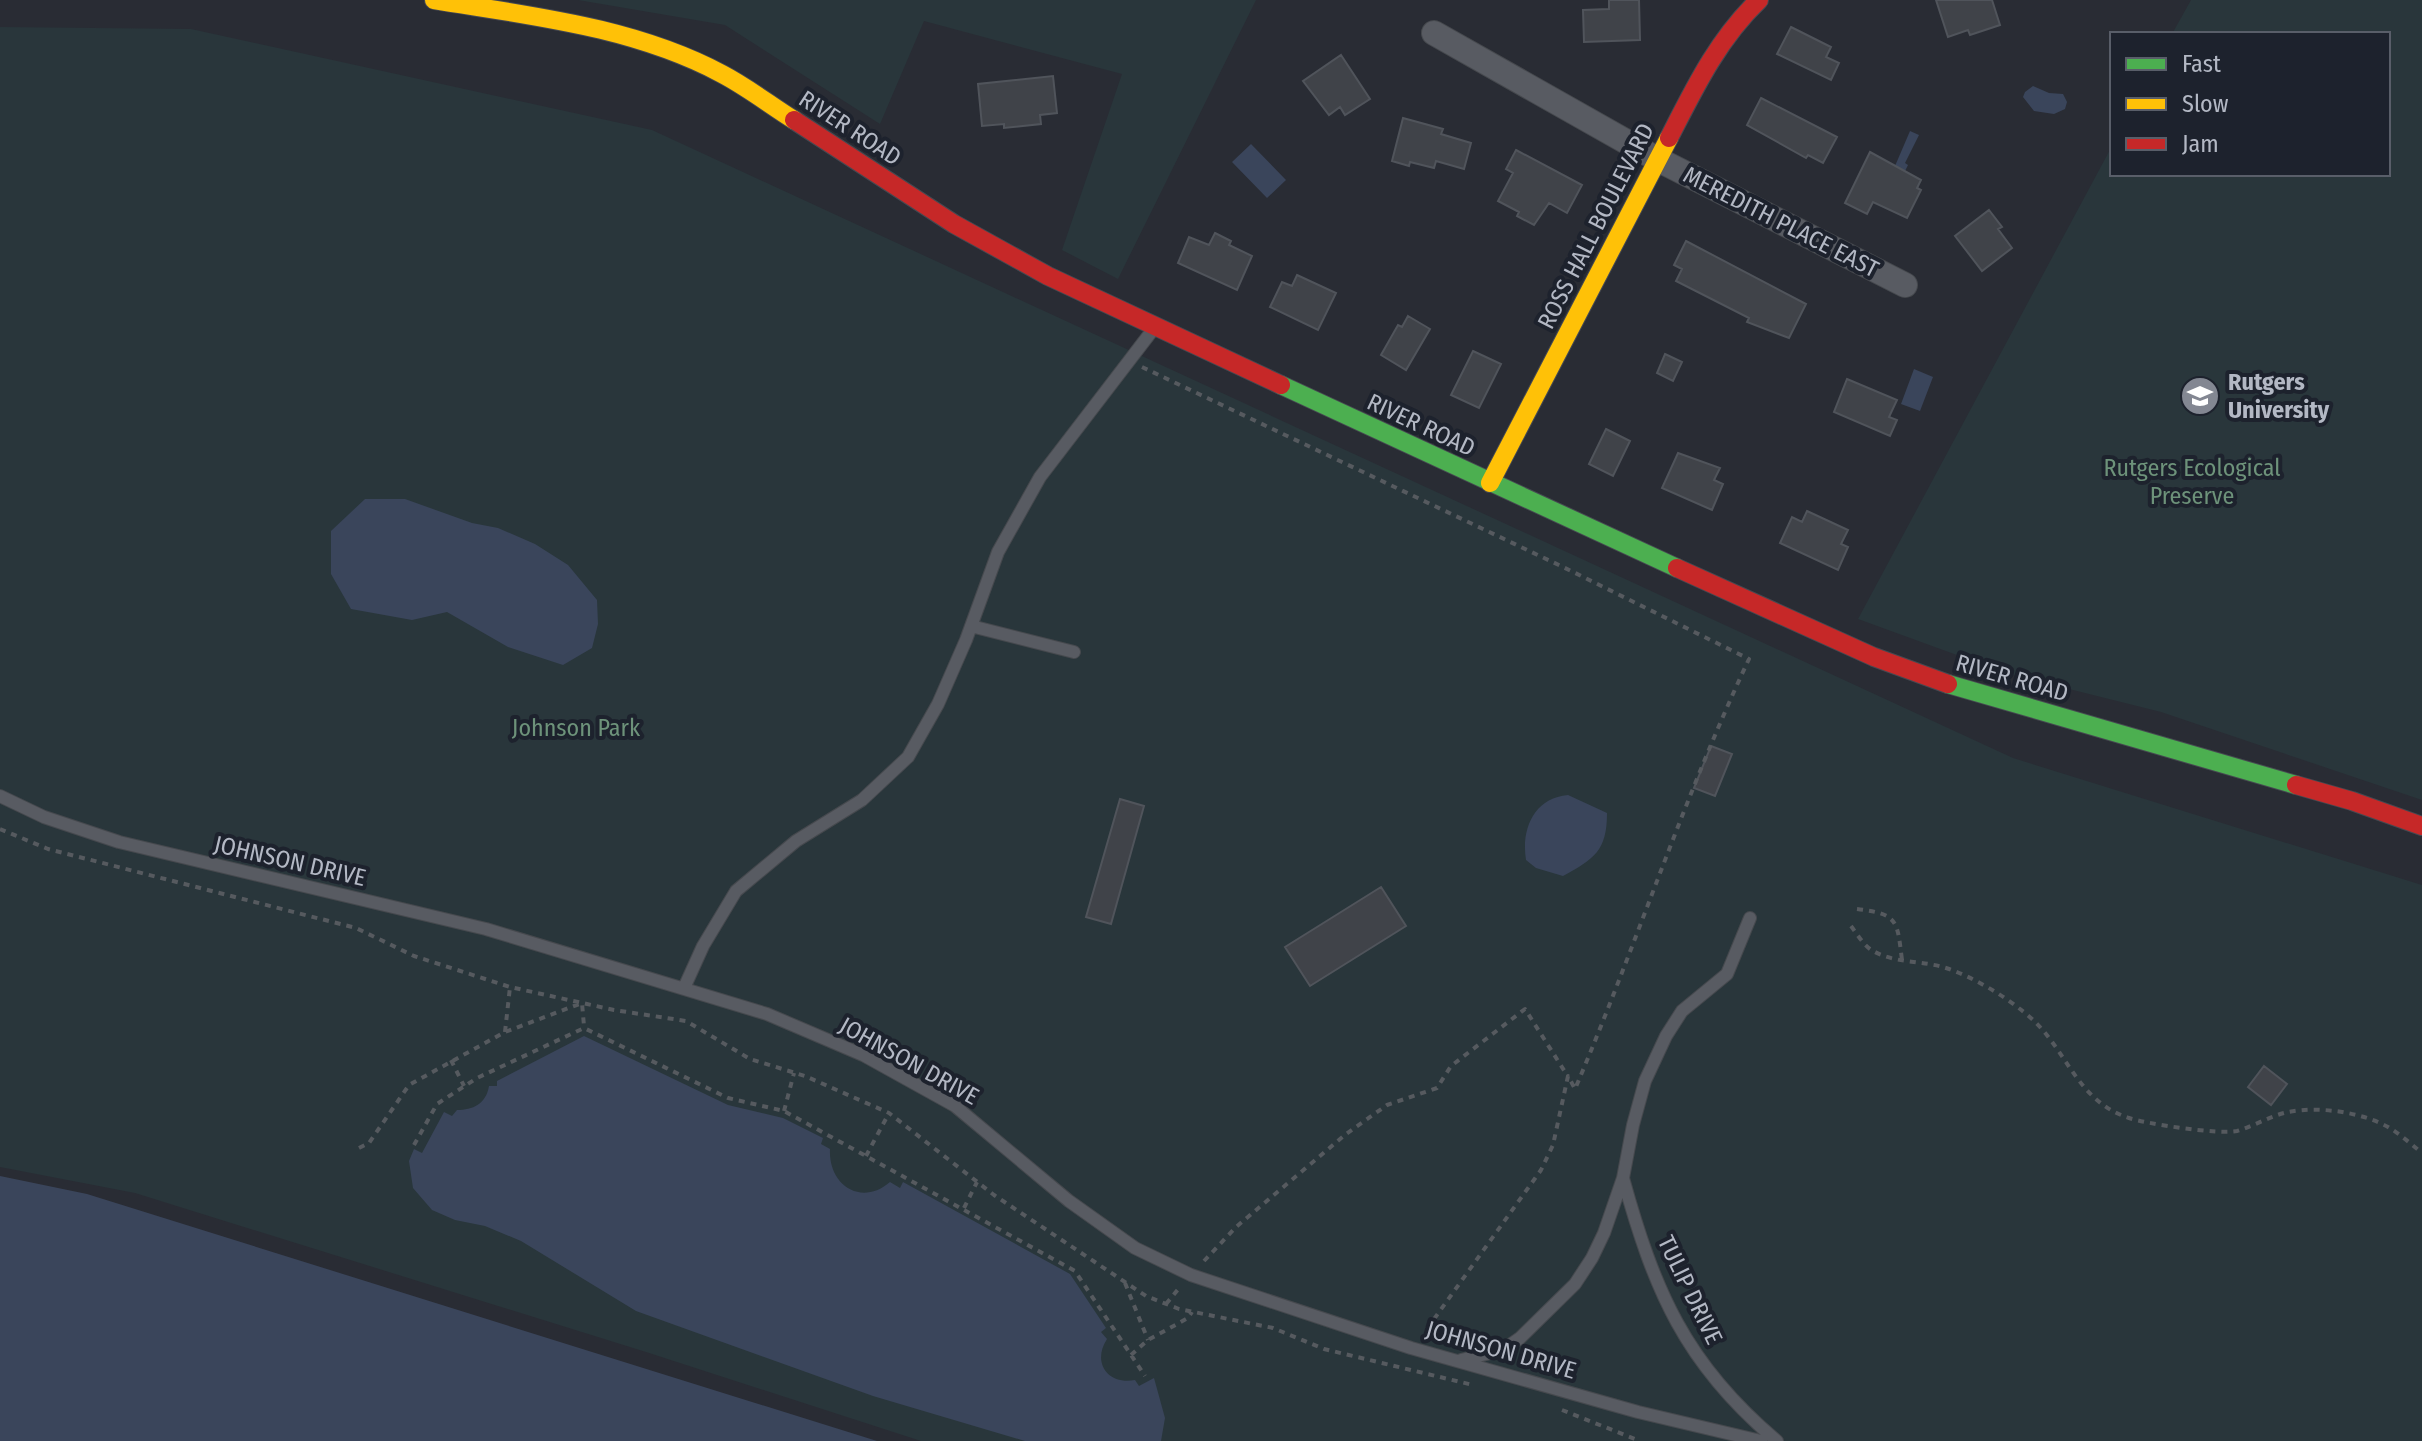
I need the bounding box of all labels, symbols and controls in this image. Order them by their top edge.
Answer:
legend [2110,32,2390,176]
text: Fast [2182,50,2221,78]
street label: RIVER ROAD [794,85,906,171]
text: Slow [2182,90,2229,118]
street label: ROSS HALL BOULEVARD [1532,119,1660,333]
text: Jam [2182,130,2219,158]
street label: MEREDITH PLACE EAST [1679,161,1883,283]
place label: Rutgers University [2228,368,2330,424]
school or university icon: Rutgers University [2179,375,2221,417]
street label: RIVER ROAD [1363,388,1479,462]
park label: Rutgers Ecological Preserve [2103,454,2281,510]
street label: RIVER ROAD [1952,649,2072,707]
park label: Johnson Park [512,714,641,742]
street label: JOHNSON DRIVE [211,830,369,892]
street label: JOHNSON DRIVE [835,1011,983,1111]
street label: TULIP DRIVE [1652,1231,1728,1349]
street label: JOHNSON DRIVE [1423,1315,1579,1385]

